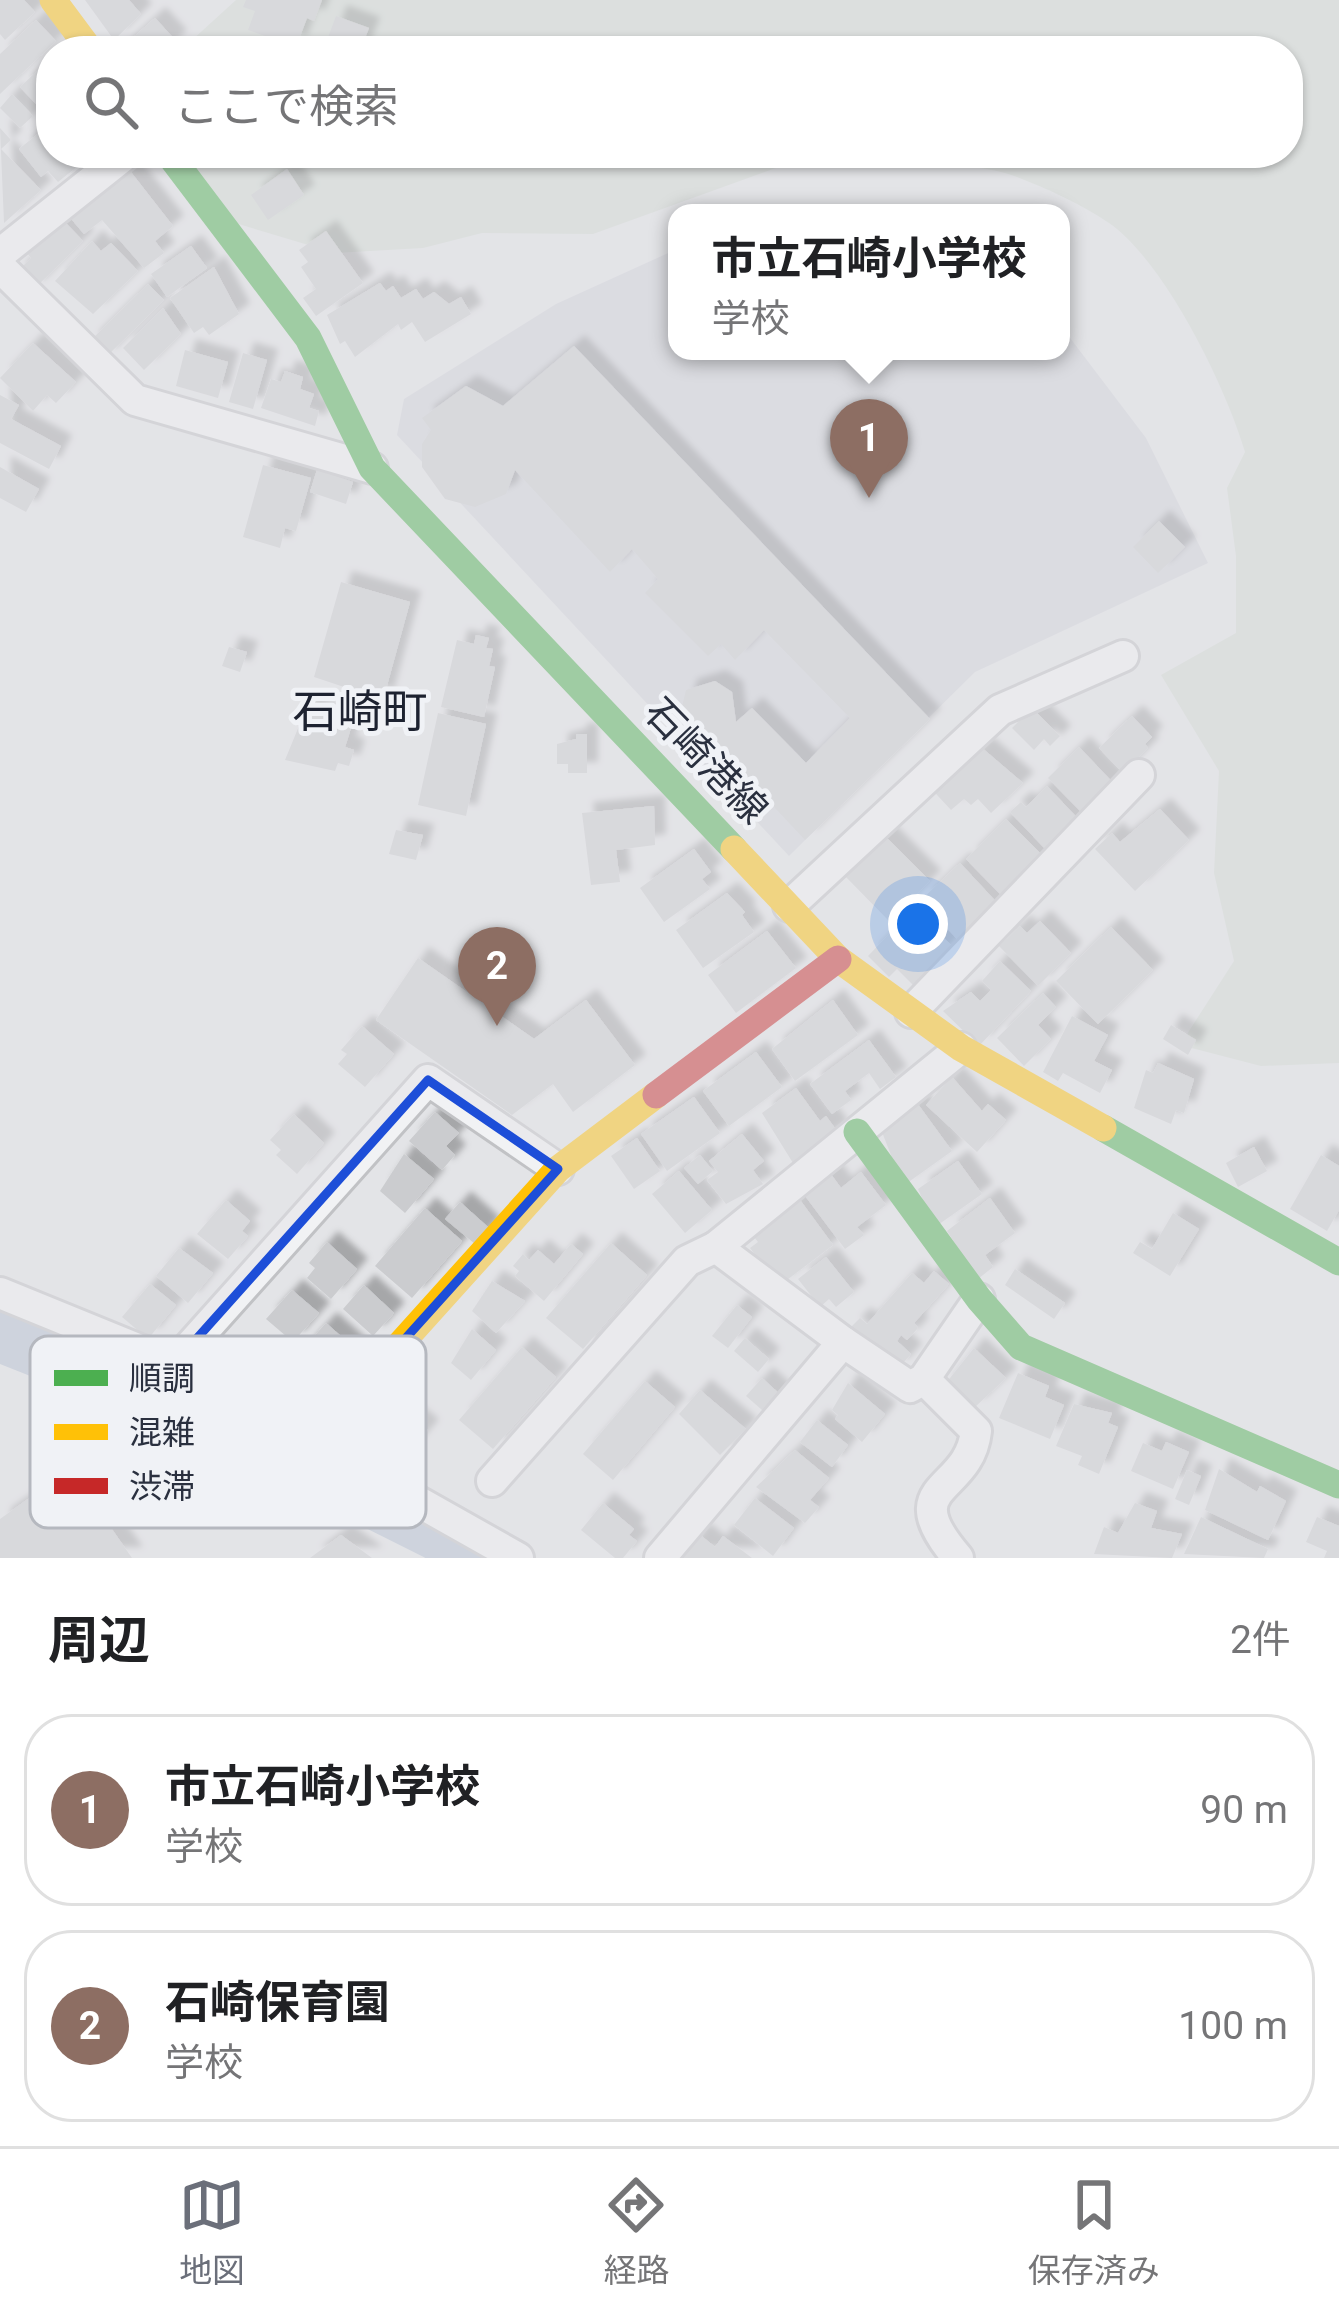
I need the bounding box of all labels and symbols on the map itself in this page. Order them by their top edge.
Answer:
pin: 1 [830,399,908,498]
district label: 石崎町 [292,685,428,738]
street label: 石崎港線 [635,689,777,833]
your location [888,894,948,954]
pin: 2 [458,927,536,1026]
legend [30,1336,426,1528]
text: 順調 [129,1359,195,1398]
text: 混雑 [129,1413,195,1452]
text: 渋滞 [129,1467,195,1506]

